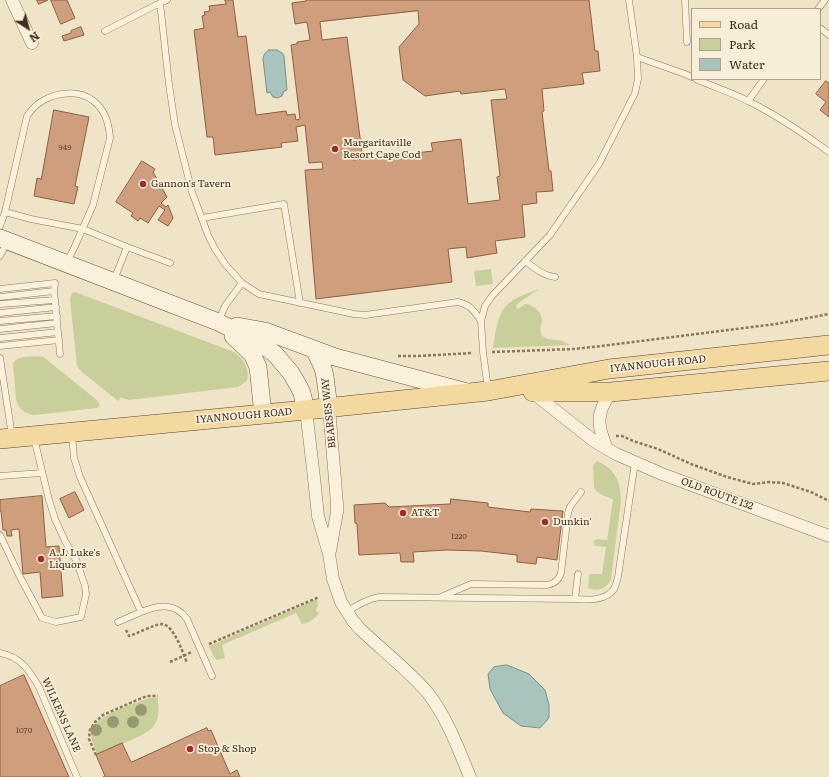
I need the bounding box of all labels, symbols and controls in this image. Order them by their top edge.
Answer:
north arrow [8,8,48,48]
legend [691,8,821,80]
text: Road [729,15,758,33]
text: N [27,29,43,47]
text: Park [729,35,755,53]
text: Water [729,55,765,73]
place label: Margaritaville Resort Cape Cod [343,137,421,160]
house number: 949 [59,143,71,153]
marker: Margaritaville Resort Cape Cod [330,144,340,154]
place label: Gannon's Tavern [151,178,231,190]
marker: Gannon's Tavern [138,179,148,189]
street label: IYANNOUGH ROAD [609,353,707,375]
street label: BEARSES WAY [319,377,339,449]
street label: IYANNOUGH ROAD [195,406,293,426]
street label: OLD ROUTE 132 [679,475,755,513]
place label: AT&T [411,507,439,519]
marker: AT&T [398,508,408,518]
place label: Dunkin' [553,516,592,528]
marker: Dunkin' [540,517,550,527]
house number: 1220 [451,532,467,542]
place label: A.J. Luke's Liquors [49,547,100,570]
marker: A.J. Luke's Liquors [36,554,46,564]
street label: WILKENS LANE [39,676,83,754]
house number: 1070 [16,726,32,736]
place label: Stop & Shop [198,743,256,755]
marker: Stop & Shop [185,744,195,754]

